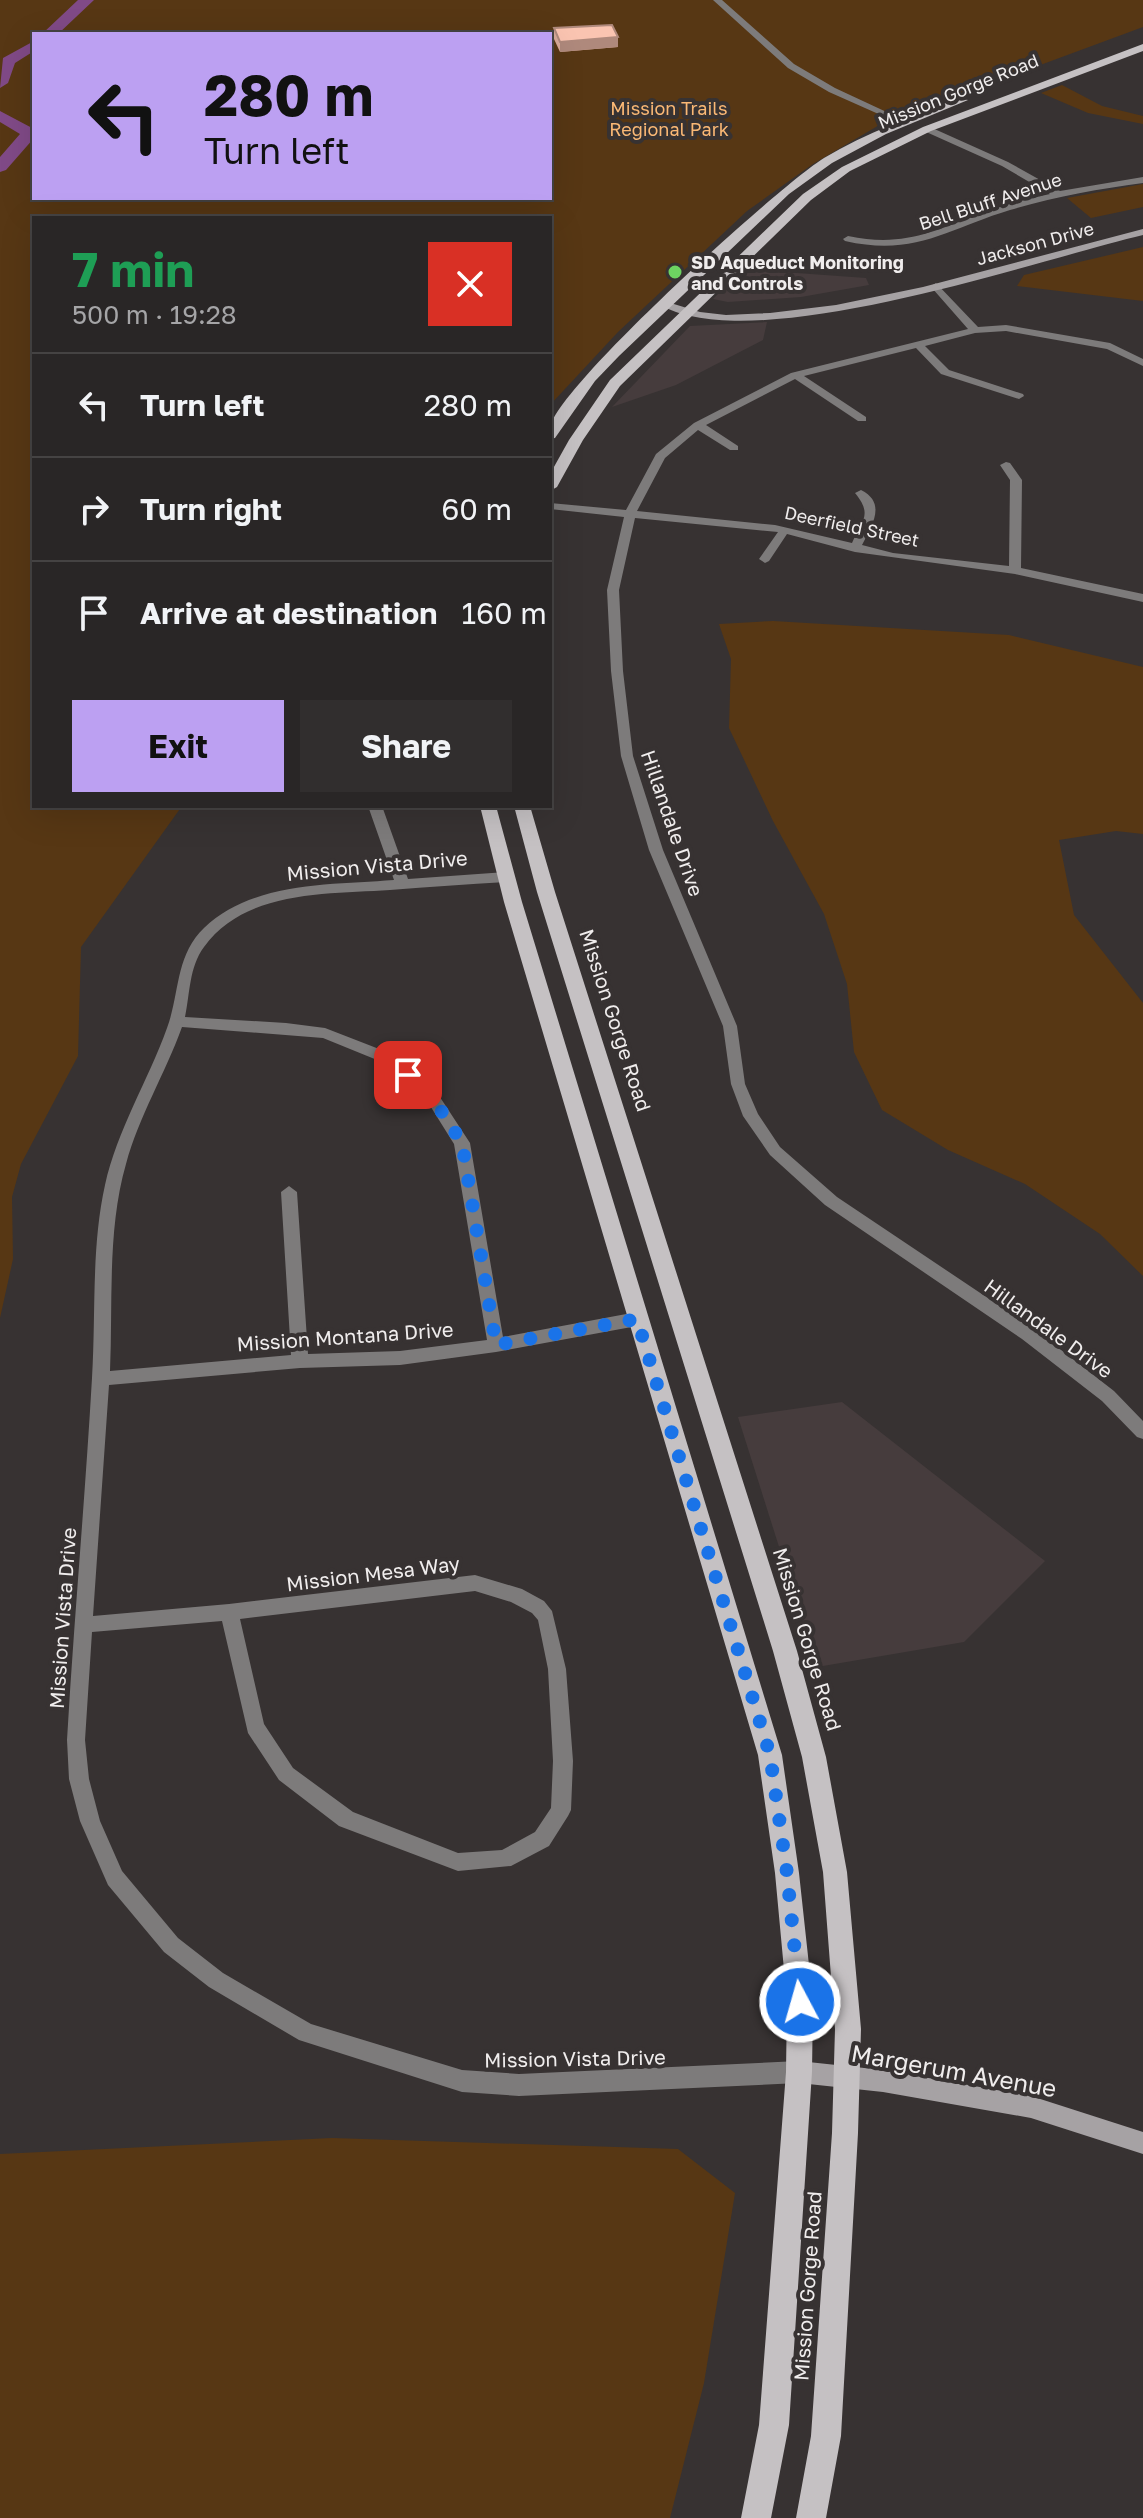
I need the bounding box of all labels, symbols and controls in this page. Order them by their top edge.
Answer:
street label: Mission Gorge Road [875,49,1041,133]
text: 280 m [204,61,373,128]
icon: left [72,64,176,168]
park label: Mission Trails Regional Park [609,97,729,140]
text: Turn left [204,129,350,172]
street label: Bell Bluff Avenue [916,168,1064,234]
street label: Jackson Drive [974,217,1096,269]
text: 7 min [72,240,194,298]
button: close [428,242,512,326]
place label: SD Aqueduct Monitoring and Controls [691,251,904,294]
marker: SD Aqueduct Monitoring and Controls [666,263,684,281]
text: 500 m · 19:28 [72,299,237,330]
icon: left [72,383,116,427]
text: Turn left [140,387,265,423]
text: 280 m [424,387,512,423]
icon: right [72,487,116,531]
text: Turn right [140,491,282,527]
text: 60 m [441,491,512,527]
street label: Deerfield Street [783,501,921,551]
icon: arrive [72,591,116,635]
text: Arrive at destination [140,595,437,631]
text: 160 m [461,595,547,631]
button: Exit [72,700,284,792]
button: Share [300,700,512,792]
street label: Hillandale Drive [637,747,709,899]
street label: Mission Vista Drive [285,845,469,885]
street label: Mission Gorge Road [575,926,657,1114]
pin [374,1041,442,1109]
icon: arrive [386,1053,430,1097]
street label: Hillandale Drive [980,1273,1118,1383]
street label: Mission Montana Drive [236,1316,454,1356]
street label: Mission Vista Drive [44,1527,80,1709]
street label: Mission Gorge Road [769,1545,847,1733]
street label: Mission Mesa Way [285,1550,461,1596]
position arrow [758,1960,842,2044]
street label: Margerum Avenue [849,2038,1059,2102]
street label: Mission Vista Drive [484,2044,666,2072]
street label: Mission Gorge Road [788,2190,826,2382]

